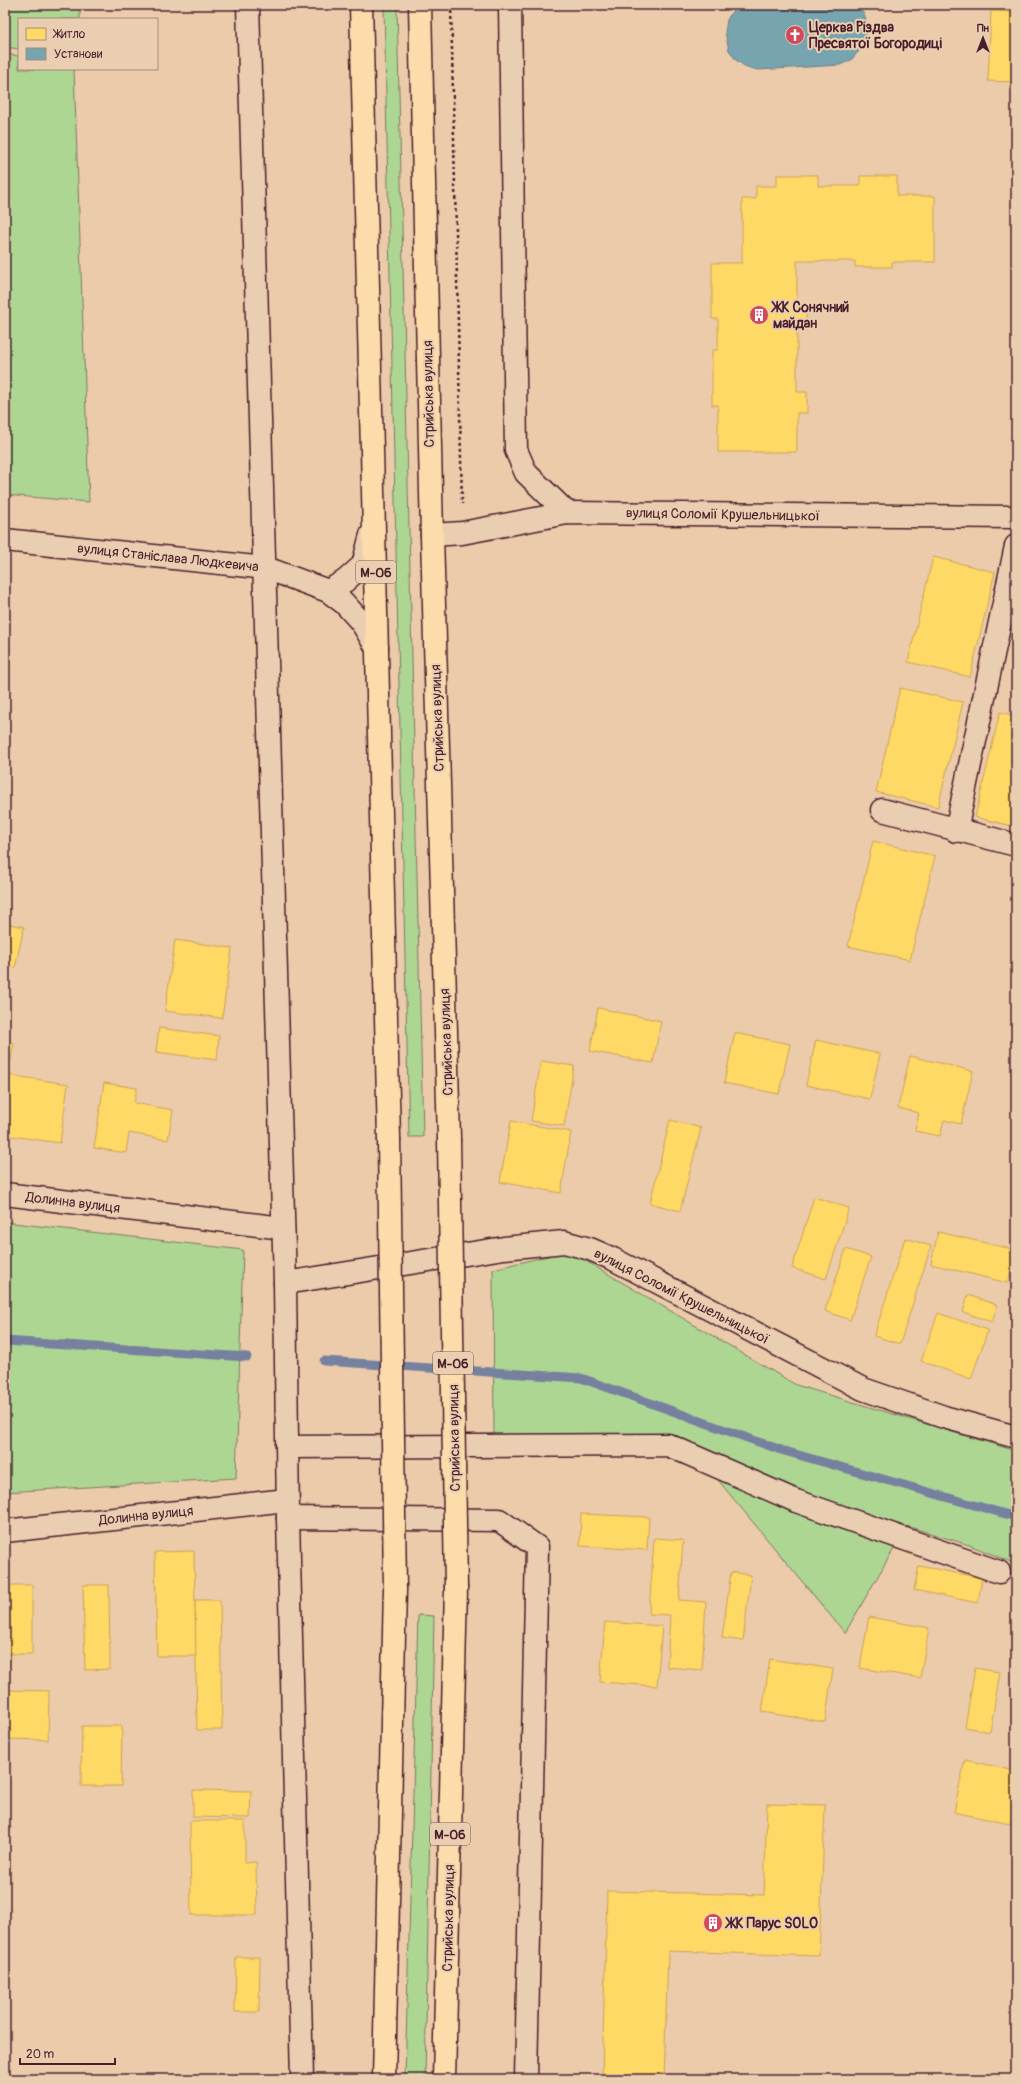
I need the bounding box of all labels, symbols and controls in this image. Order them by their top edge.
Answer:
legend [18,18,158,70]
north arrow [963,18,1003,58]
place label: Церква Різдва Пресвятої Богородиці [809,19,943,52]
text: Пн [977,22,990,35]
church icon: Церква Різдва Пресвятої Богородиці [784,24,806,46]
text: Житло [52,27,86,42]
text: Установи [54,47,103,62]
place label: ЖК Сонячний майдан [770,299,849,332]
building icon: ЖК Сонячний майдан [748,304,770,326]
street label: Стрийська вулиця [419,340,438,448]
street label: вулиця Соломії Крушельницької [626,504,820,525]
street label: вулиця Станіслава Людкевича [76,540,260,575]
road number: М-06 [356,561,396,583]
street label: Стрийська вулиця [427,664,448,772]
street label: Стрийська вулиця [436,988,457,1096]
street label: Долинна вулиця [24,1188,121,1217]
street label: вулиця Соломії Крушельницької [591,1245,772,1348]
road number: М-06 [433,1352,473,1374]
street label: Стрийська вулиця [445,1384,464,1492]
street label: Долинна вулиця [97,1502,194,1529]
road number: М-06 [430,1823,470,1845]
street label: Стрийська вулиця [439,1864,458,1972]
building icon: ЖК Парус SOLO [702,1912,724,1934]
place label: ЖК Парус SOLO [724,1915,818,1932]
scale bar [20,2040,115,2066]
text: 20 m [26,2047,55,2062]

